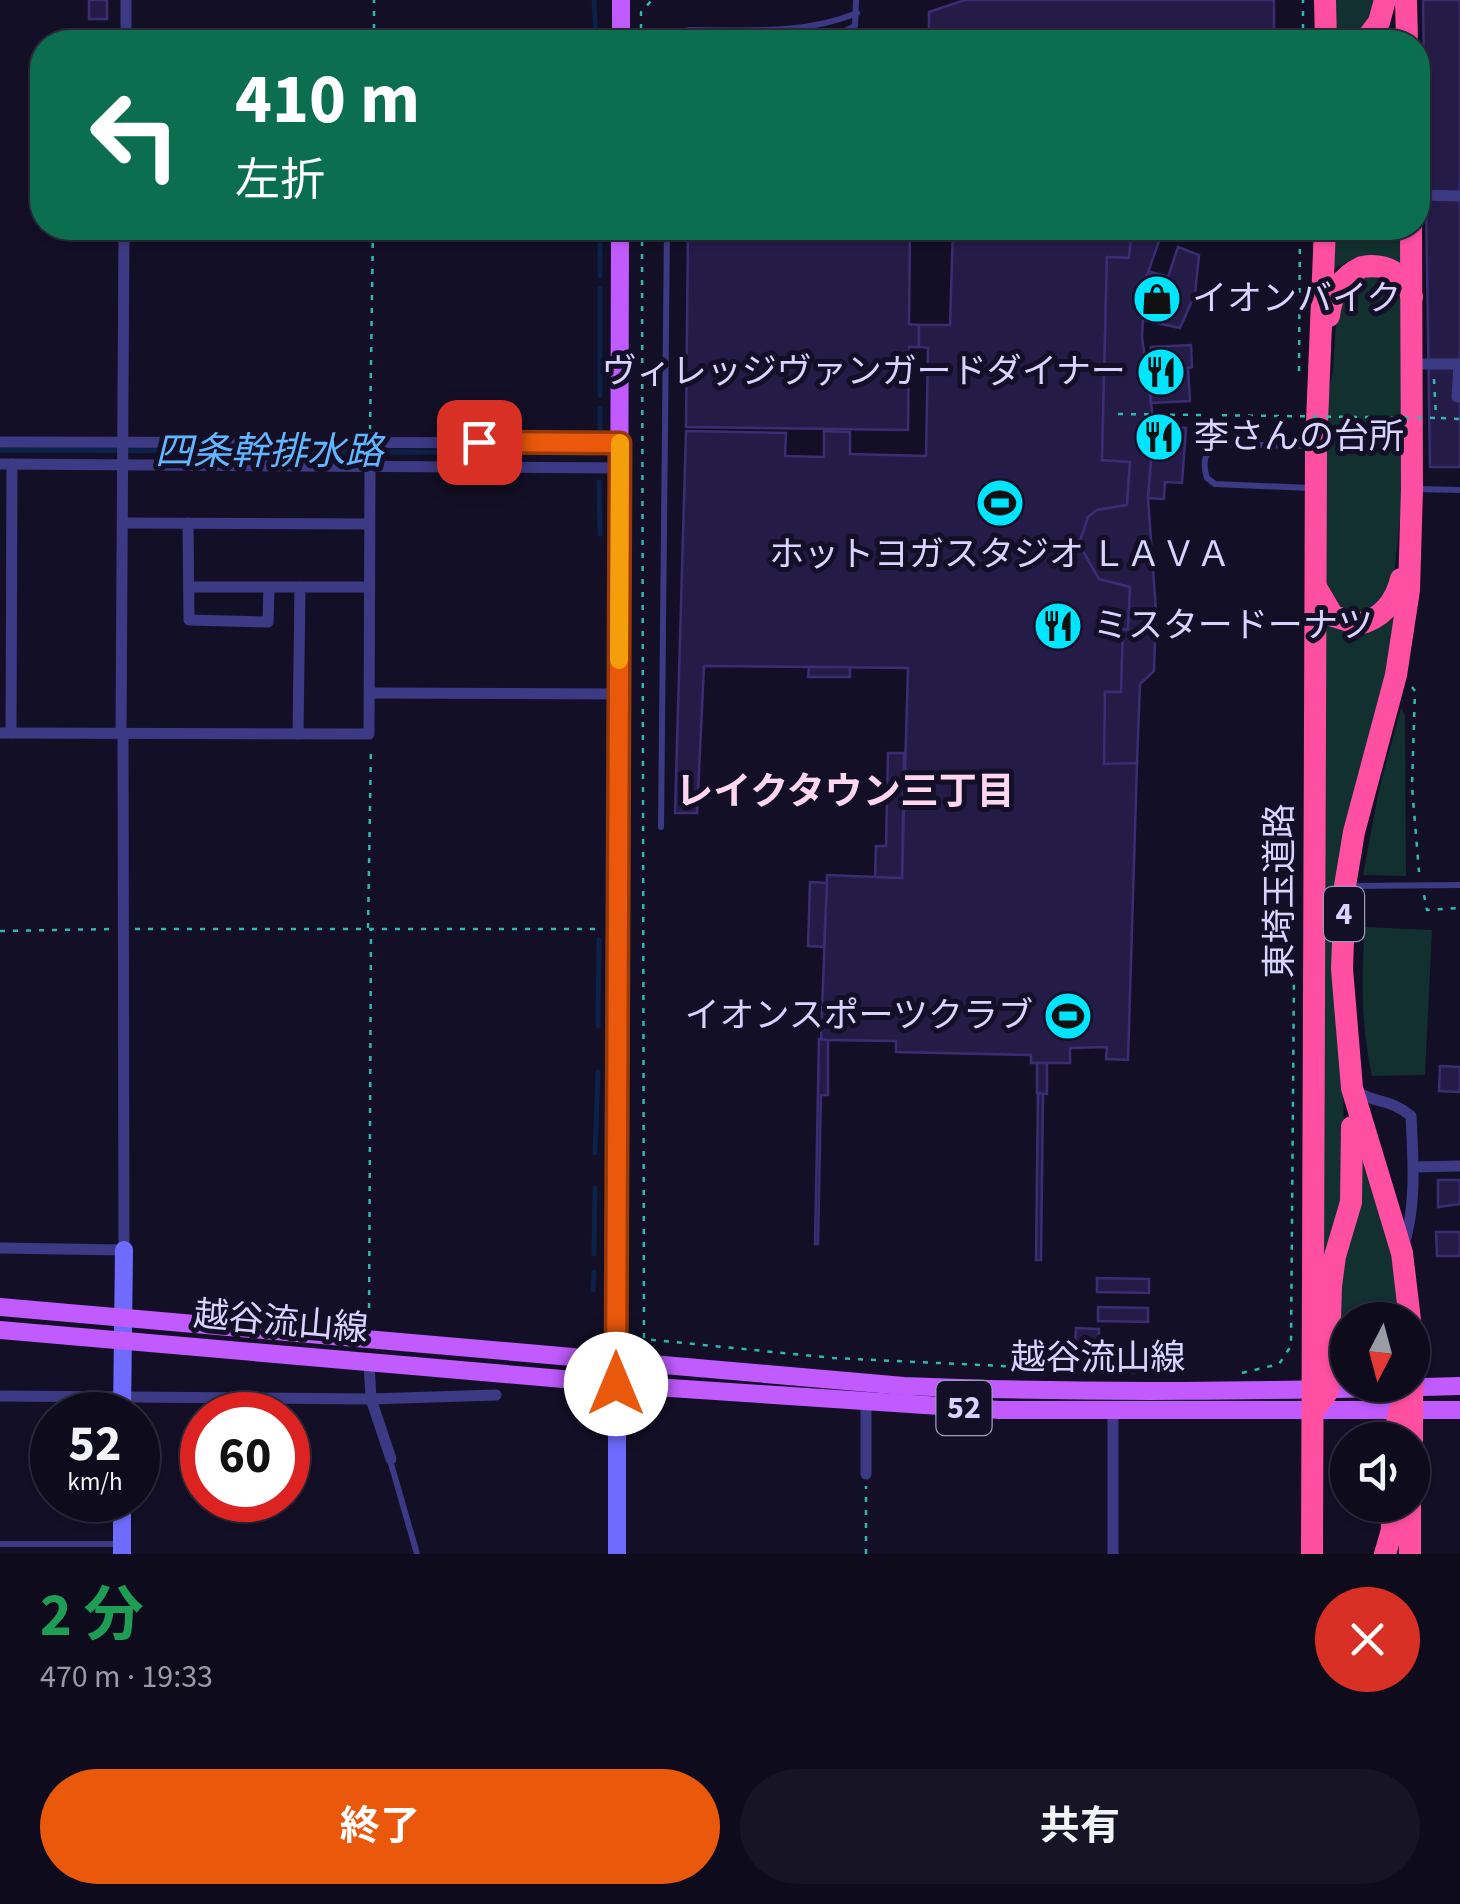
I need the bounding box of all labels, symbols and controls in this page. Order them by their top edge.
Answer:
text: 410 m [235,50,420,150]
icon: left [70,70,200,200]
text: 左折 [235,149,325,213]
shop icon: イオンバイク [1131,273,1183,325]
place label: イオンバイク [1192,274,1401,324]
restaurant icon: ヴィレッジヴァンガードダイナー [1135,346,1187,398]
place label: ヴィレッジヴァンガードダイナー [602,347,1126,397]
pin [437,400,522,485]
restaurant icon: 李さんの台所 [1133,411,1185,463]
place label: 李さんの台所 [1194,412,1404,462]
icon: arrive [452,415,507,470]
water label: 四条幹排水路 [155,425,386,479]
sports icon: ホットヨガスタジオ ＬＡＶＡ [974,477,1026,529]
place label: ホットヨガスタジオ ＬＡＶＡ [769,530,1231,580]
restaurant icon: ミスタードーナツ [1032,600,1084,652]
place label: ミスタードーナツ [1093,601,1373,651]
district label: レイクタウン三丁目 [675,765,1015,819]
street label: 東埼玉道路 [1255,803,1305,979]
road number: 4 [1324,887,1364,941]
sports icon: イオンスポーツクラブ [1042,990,1094,1042]
place label: イオンスポーツクラブ [684,991,1033,1041]
street label: 越谷流山線 [192,1289,370,1355]
north arrow [1330,1302,1430,1402]
map controls [1330,1302,1430,1522]
position arrow [564,1332,668,1436]
street label: 越谷流山線 [1010,1333,1186,1383]
road number: 52 [936,1381,992,1435]
speed limit sign: 60 [180,1392,310,1522]
text: 52 [69,1409,121,1480]
button: sound [1330,1422,1430,1522]
text: km/h [67,1464,123,1500]
text: 2 分 [40,1574,144,1659]
button: close [1315,1587,1420,1692]
text: 470 m · 19:33 [40,1654,213,1700]
button: 終了 [40,1769,720,1884]
button: 共有 [740,1769,1420,1884]

